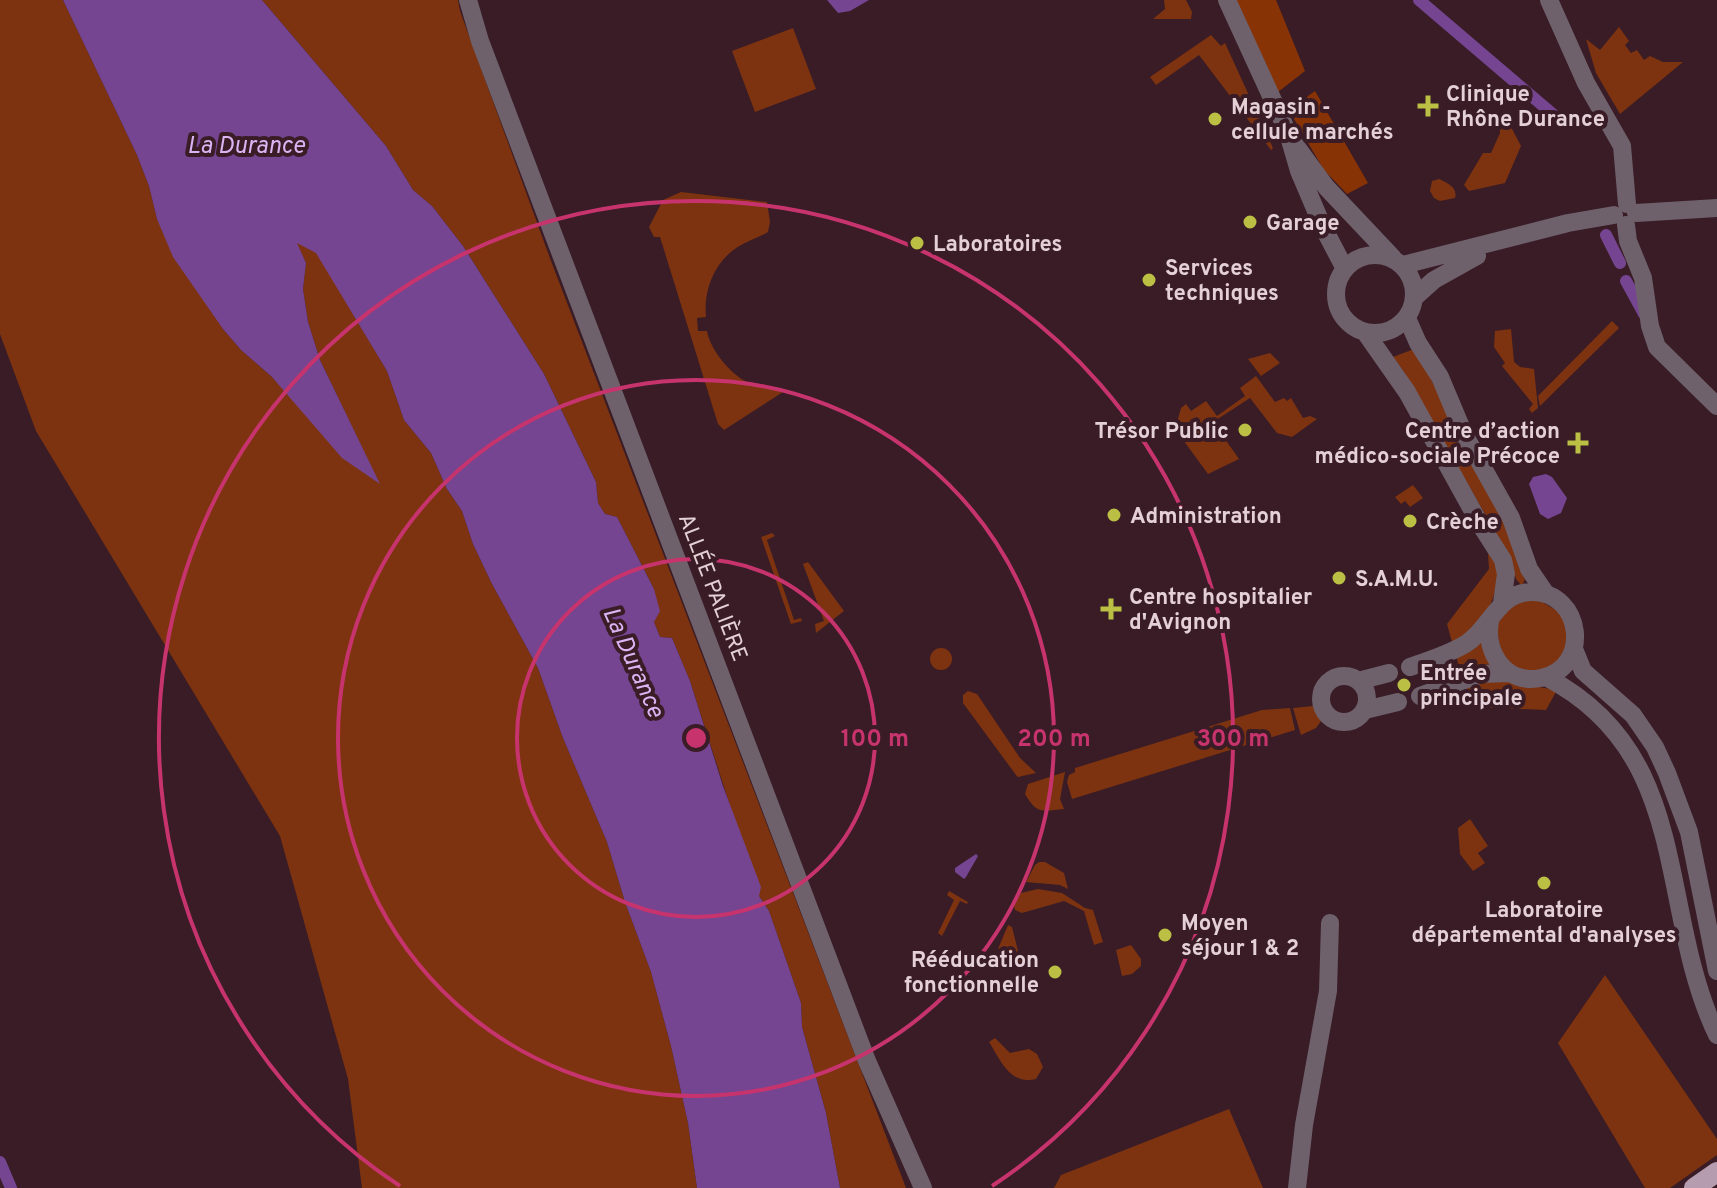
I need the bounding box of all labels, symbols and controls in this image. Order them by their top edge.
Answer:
place label: Clinique Rhône Durance [1446,82,1605,134]
place label: Magasin - cellule marchés [1231,95,1394,147]
marker: Clinique Rhône Durance [1417,95,1439,117]
marker: Magasin - cellule marchés [1206,110,1224,128]
water label: La Durance [187,132,306,162]
place label: Garage [1266,211,1339,238]
marker: Garage [1241,213,1259,231]
place label: Laboratoires [933,232,1062,259]
marker: Laboratoires [908,234,926,252]
place label: Services techniques [1165,256,1279,308]
marker: Services techniques [1140,271,1158,289]
place label: Trésor Public [1094,419,1229,446]
place label: Centre d’action médico-sociale Précoce [1315,419,1560,471]
marker: Trésor Public [1236,421,1254,439]
marker: Centre d’action médico-sociale Précoce [1567,432,1589,454]
place label: Administration [1130,504,1282,531]
marker: Administration [1105,506,1123,524]
street label: ALLÉE PALIÈRE [671,510,754,665]
place label: Crèche [1426,510,1499,537]
marker: Crèche [1401,512,1419,530]
place label: S.A.M.U. [1355,567,1438,594]
marker: S.A.M.U. [1330,569,1348,587]
place label: Centre hospitalier d'Avignon [1129,585,1312,637]
marker: Centre hospitalier d'Avignon [1100,598,1122,620]
water label: La Durance [595,603,670,723]
place label: Entrée principale [1420,661,1523,713]
marker: Entrée principale [1395,676,1413,694]
centre of rings [682,724,710,752]
text: 100 m [841,725,909,755]
text: 200 m [1017,725,1091,755]
text: 300 m [1197,725,1269,755]
marker: Laboratoire départemental d'analyses [1535,874,1553,892]
place label: Laboratoire départemental d'analyses [1411,898,1677,950]
place label: Moyen séjour 1 & 2 [1181,911,1299,963]
marker: Moyen séjour 1 & 2 [1156,926,1174,944]
place label: Rééducation fonctionnelle [904,948,1039,1000]
marker: Rééducation fonctionnelle [1046,963,1064,981]

